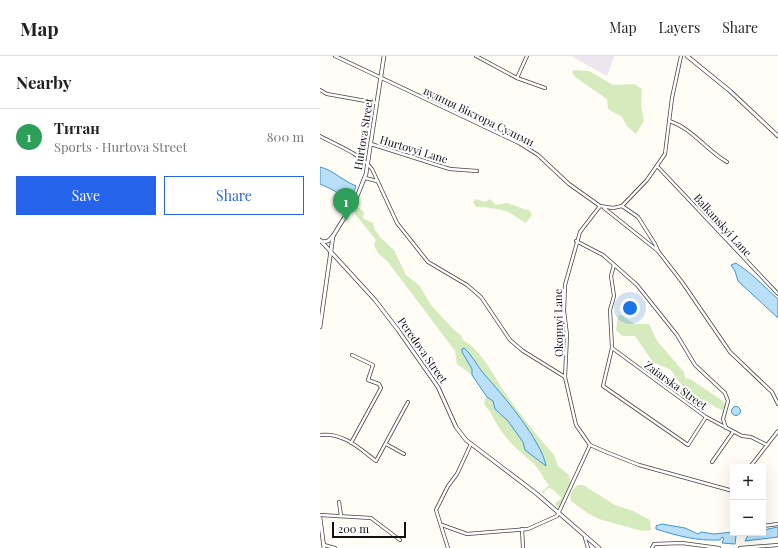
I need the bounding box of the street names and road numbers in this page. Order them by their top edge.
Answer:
street label: вулиця Віктора Сулими [421,83,537,149]
street label: Hurtova Street [350,97,376,171]
street label: Hurtovyi Lane [378,132,450,167]
street label: Balkanskyi Lane [691,190,756,260]
street label: Okopnyi Lane [550,288,566,357]
street label: Peredova Street [395,314,451,386]
street label: Zaiarska Street [642,357,710,413]

